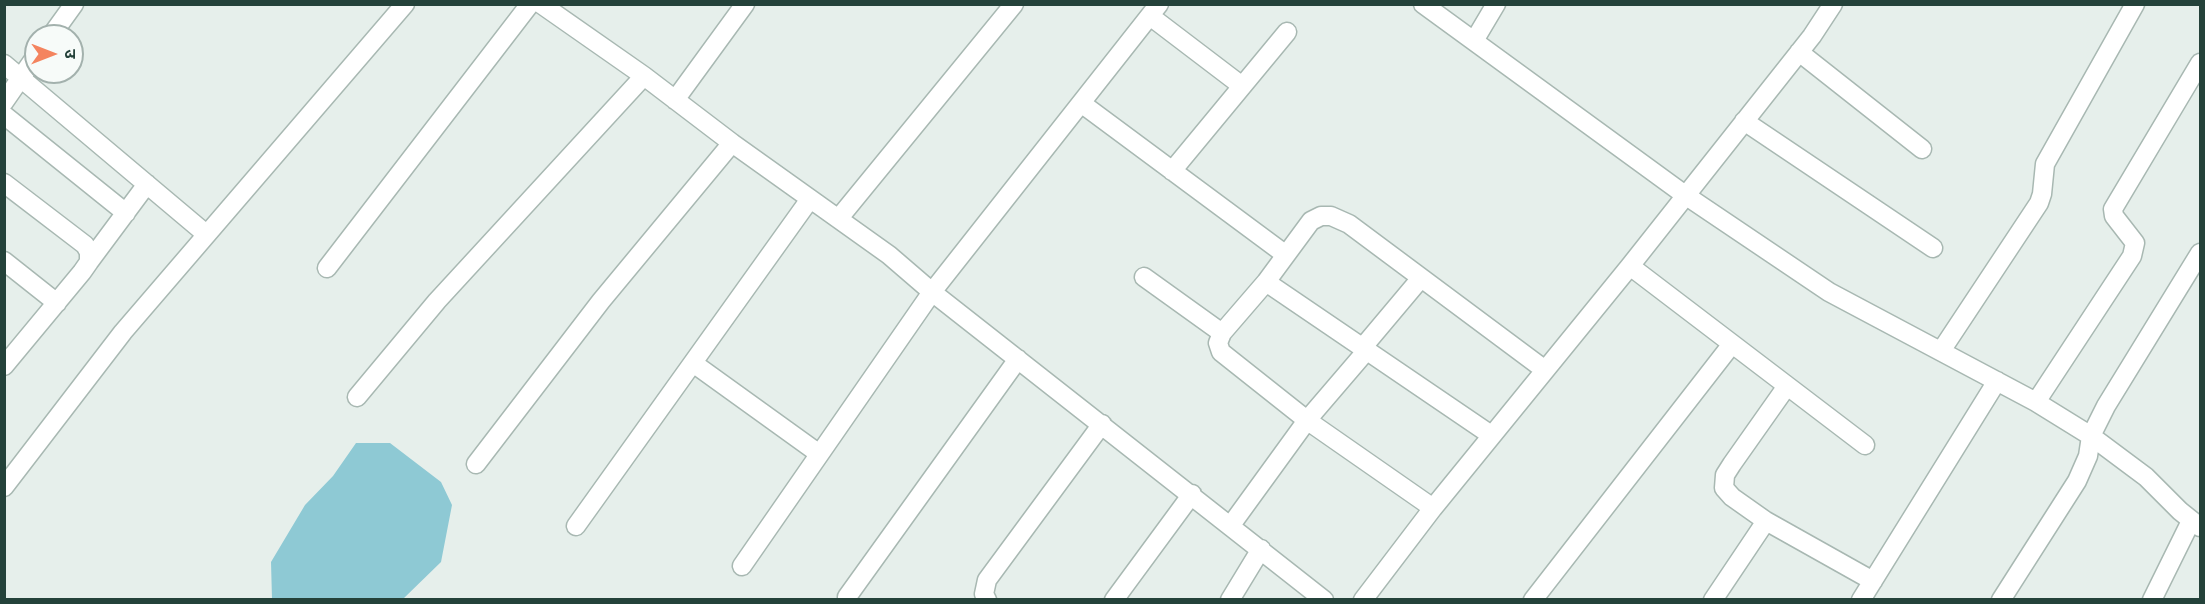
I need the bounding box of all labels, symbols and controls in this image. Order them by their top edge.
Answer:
north arrow [24,24,84,84]
text: उ [59,49,82,59]

